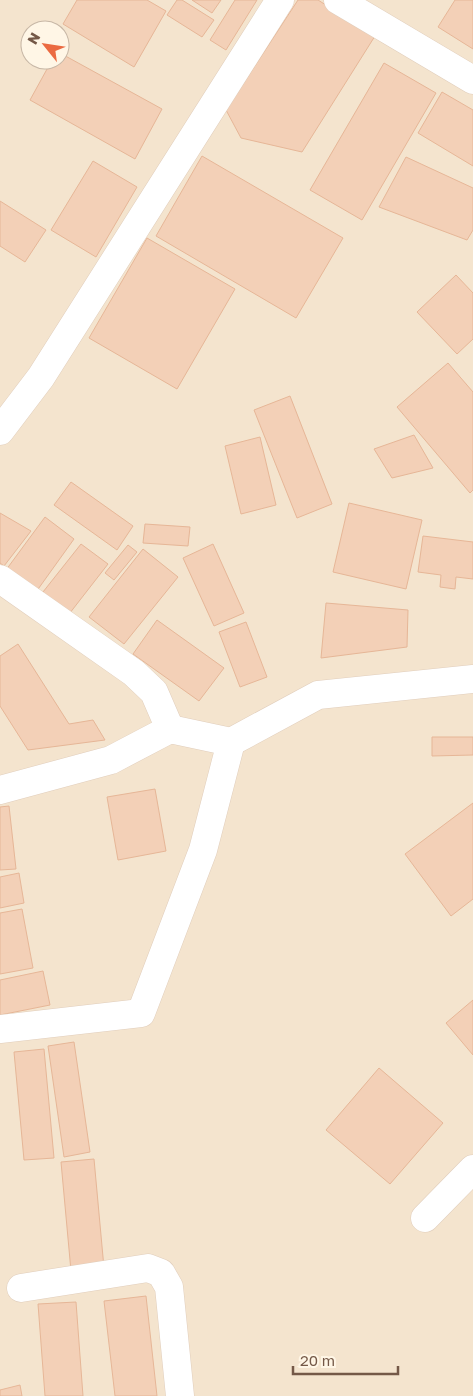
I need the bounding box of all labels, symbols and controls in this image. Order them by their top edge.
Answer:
north arrow [20,20,70,70]
text: N [23,29,43,47]
scale bar [293,1344,398,1376]
text: 20 m [300,1351,335,1369]

